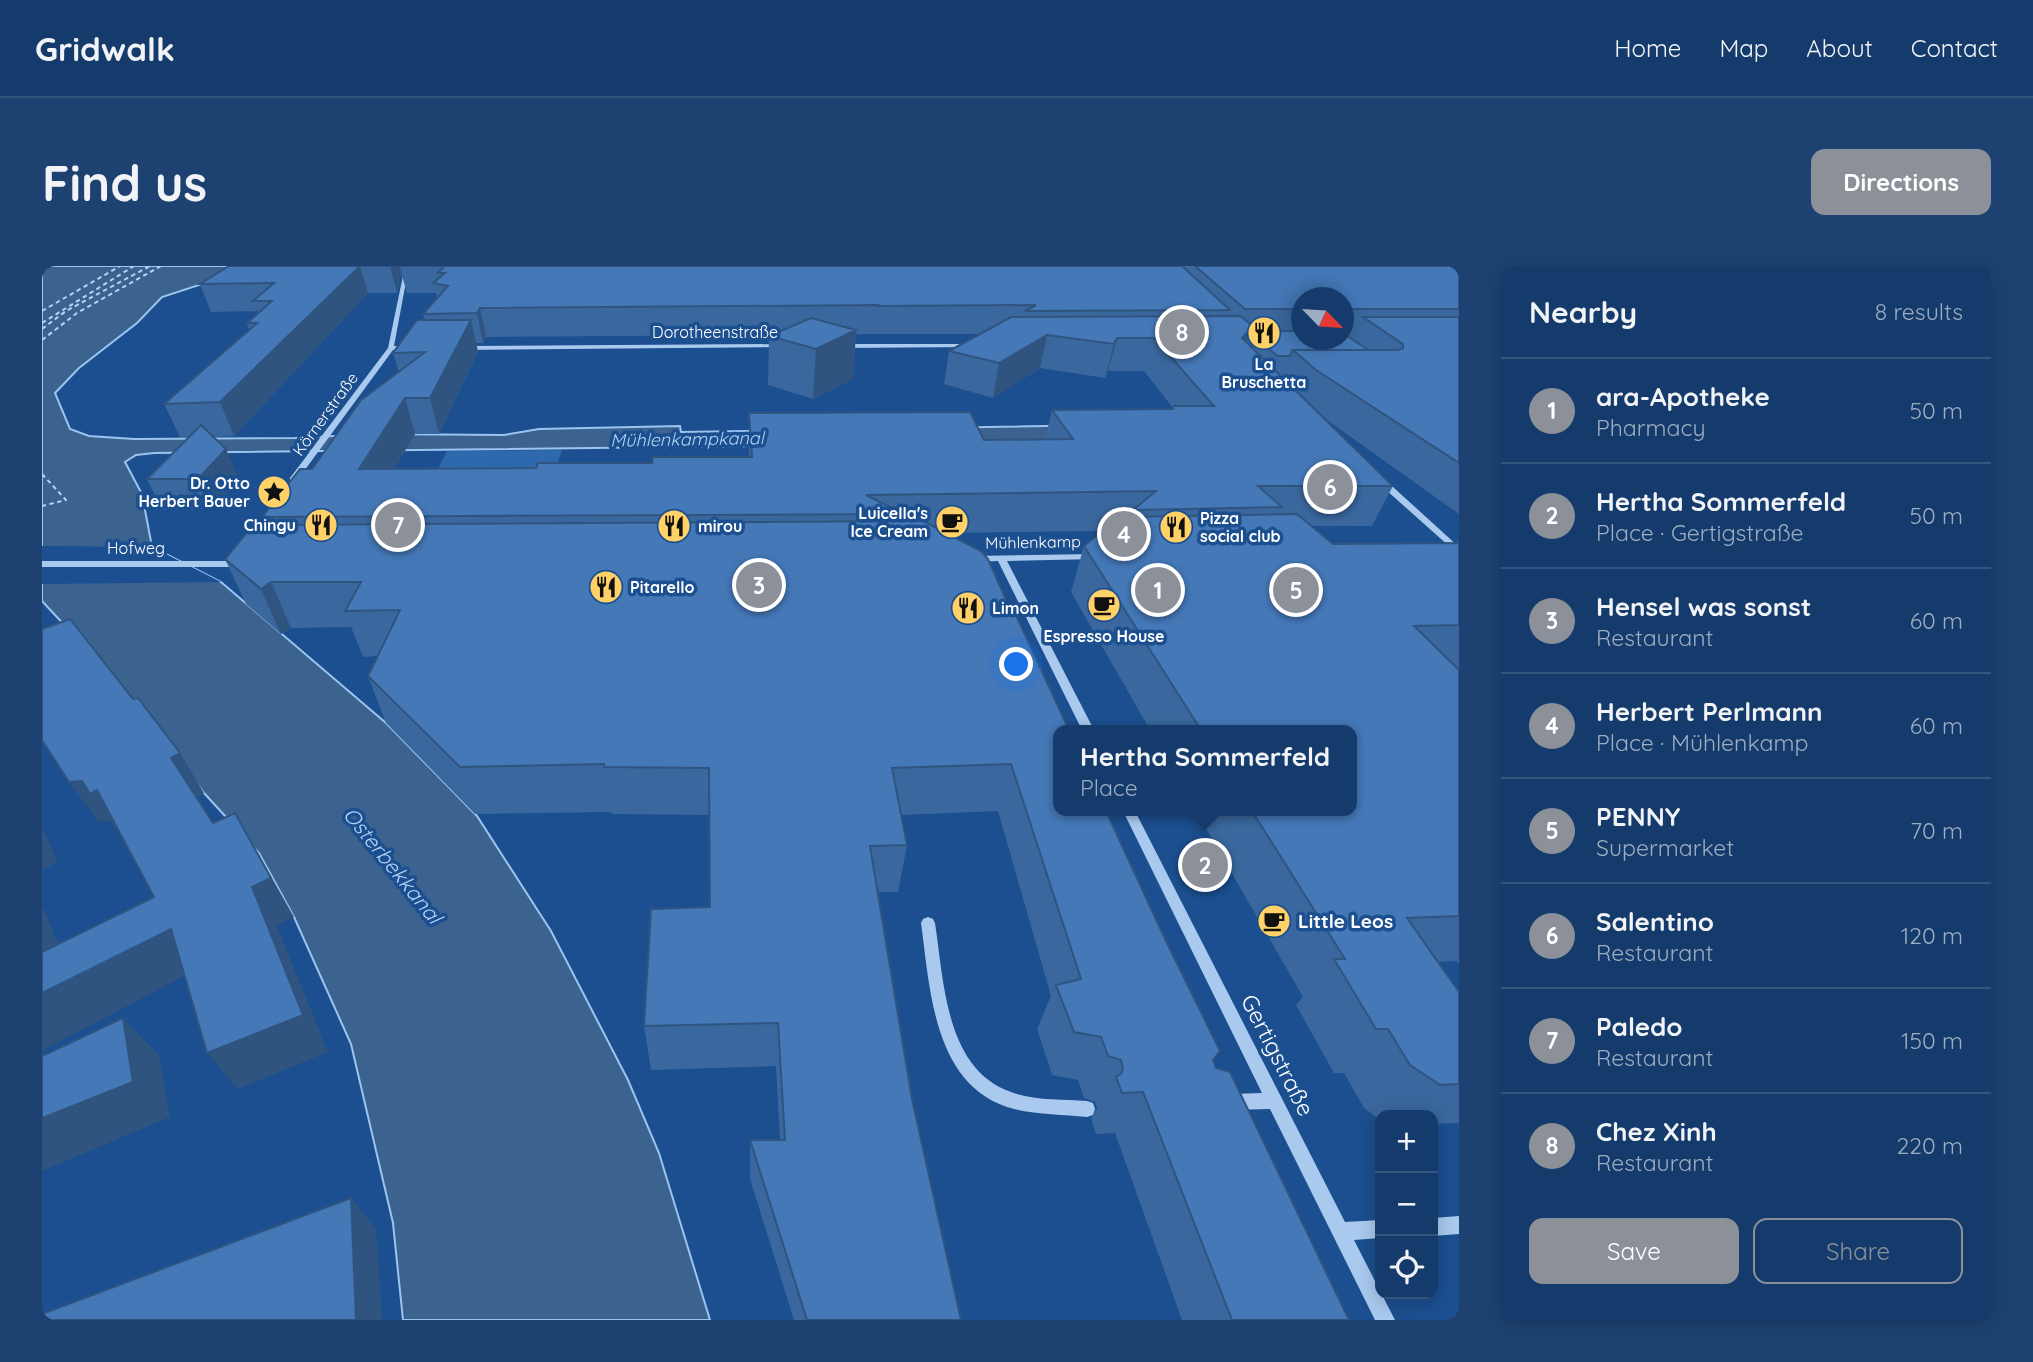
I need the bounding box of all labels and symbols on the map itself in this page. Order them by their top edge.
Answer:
north arrow [1291,287,1354,350]
pin: 8 [1159,306,1205,358]
restaurant icon: La Bruschetta [1245,314,1283,352]
street label: Dorotheenstraße [652,322,778,342]
place label: La Bruschetta [1222,354,1306,392]
street label: Körnerstraße [288,368,362,460]
water label: Mühlenkampkanal [610,426,766,452]
pin: 6 [1307,461,1353,513]
place label: Dr. Otto Herbert Bauer [139,473,250,511]
place icon: Dr. Otto Herbert Bauer [255,473,293,511]
pin: 7 [375,499,421,551]
place label: Luicella's Ice Cream [850,503,928,541]
cafe icon: Luicella's Ice Cream [933,503,971,541]
restaurant icon: Chingu [302,506,340,544]
restaurant icon: mirou [655,507,693,545]
pin: 4 [1101,508,1147,560]
restaurant icon: Pizza social club [1157,508,1195,546]
place label: Pizza social club [1200,508,1281,546]
place label: Chingu [244,515,296,535]
place label: mirou [698,516,743,536]
street label: Mühlenkamp [985,531,1081,553]
street label: Hofweg [107,538,165,558]
pin: 3 [736,559,782,611]
pin: 1 [1135,564,1181,616]
pin: 5 [1273,564,1319,616]
restaurant icon: Pitarello [587,568,625,606]
place label: Pitarello [630,577,695,597]
cafe icon: Espresso House [1085,586,1123,624]
restaurant icon: Limon [949,589,987,627]
place label: Limon [992,598,1039,618]
place label: Espresso House [1044,626,1164,646]
your location [999,647,1033,681]
water label: Osterbekkanal [338,802,449,930]
pin: 2 [1182,839,1228,891]
cafe icon: Little Leos [1255,902,1293,940]
place label: Little Leos [1298,909,1393,933]
street label: Gertigstraße [1235,989,1321,1121]

